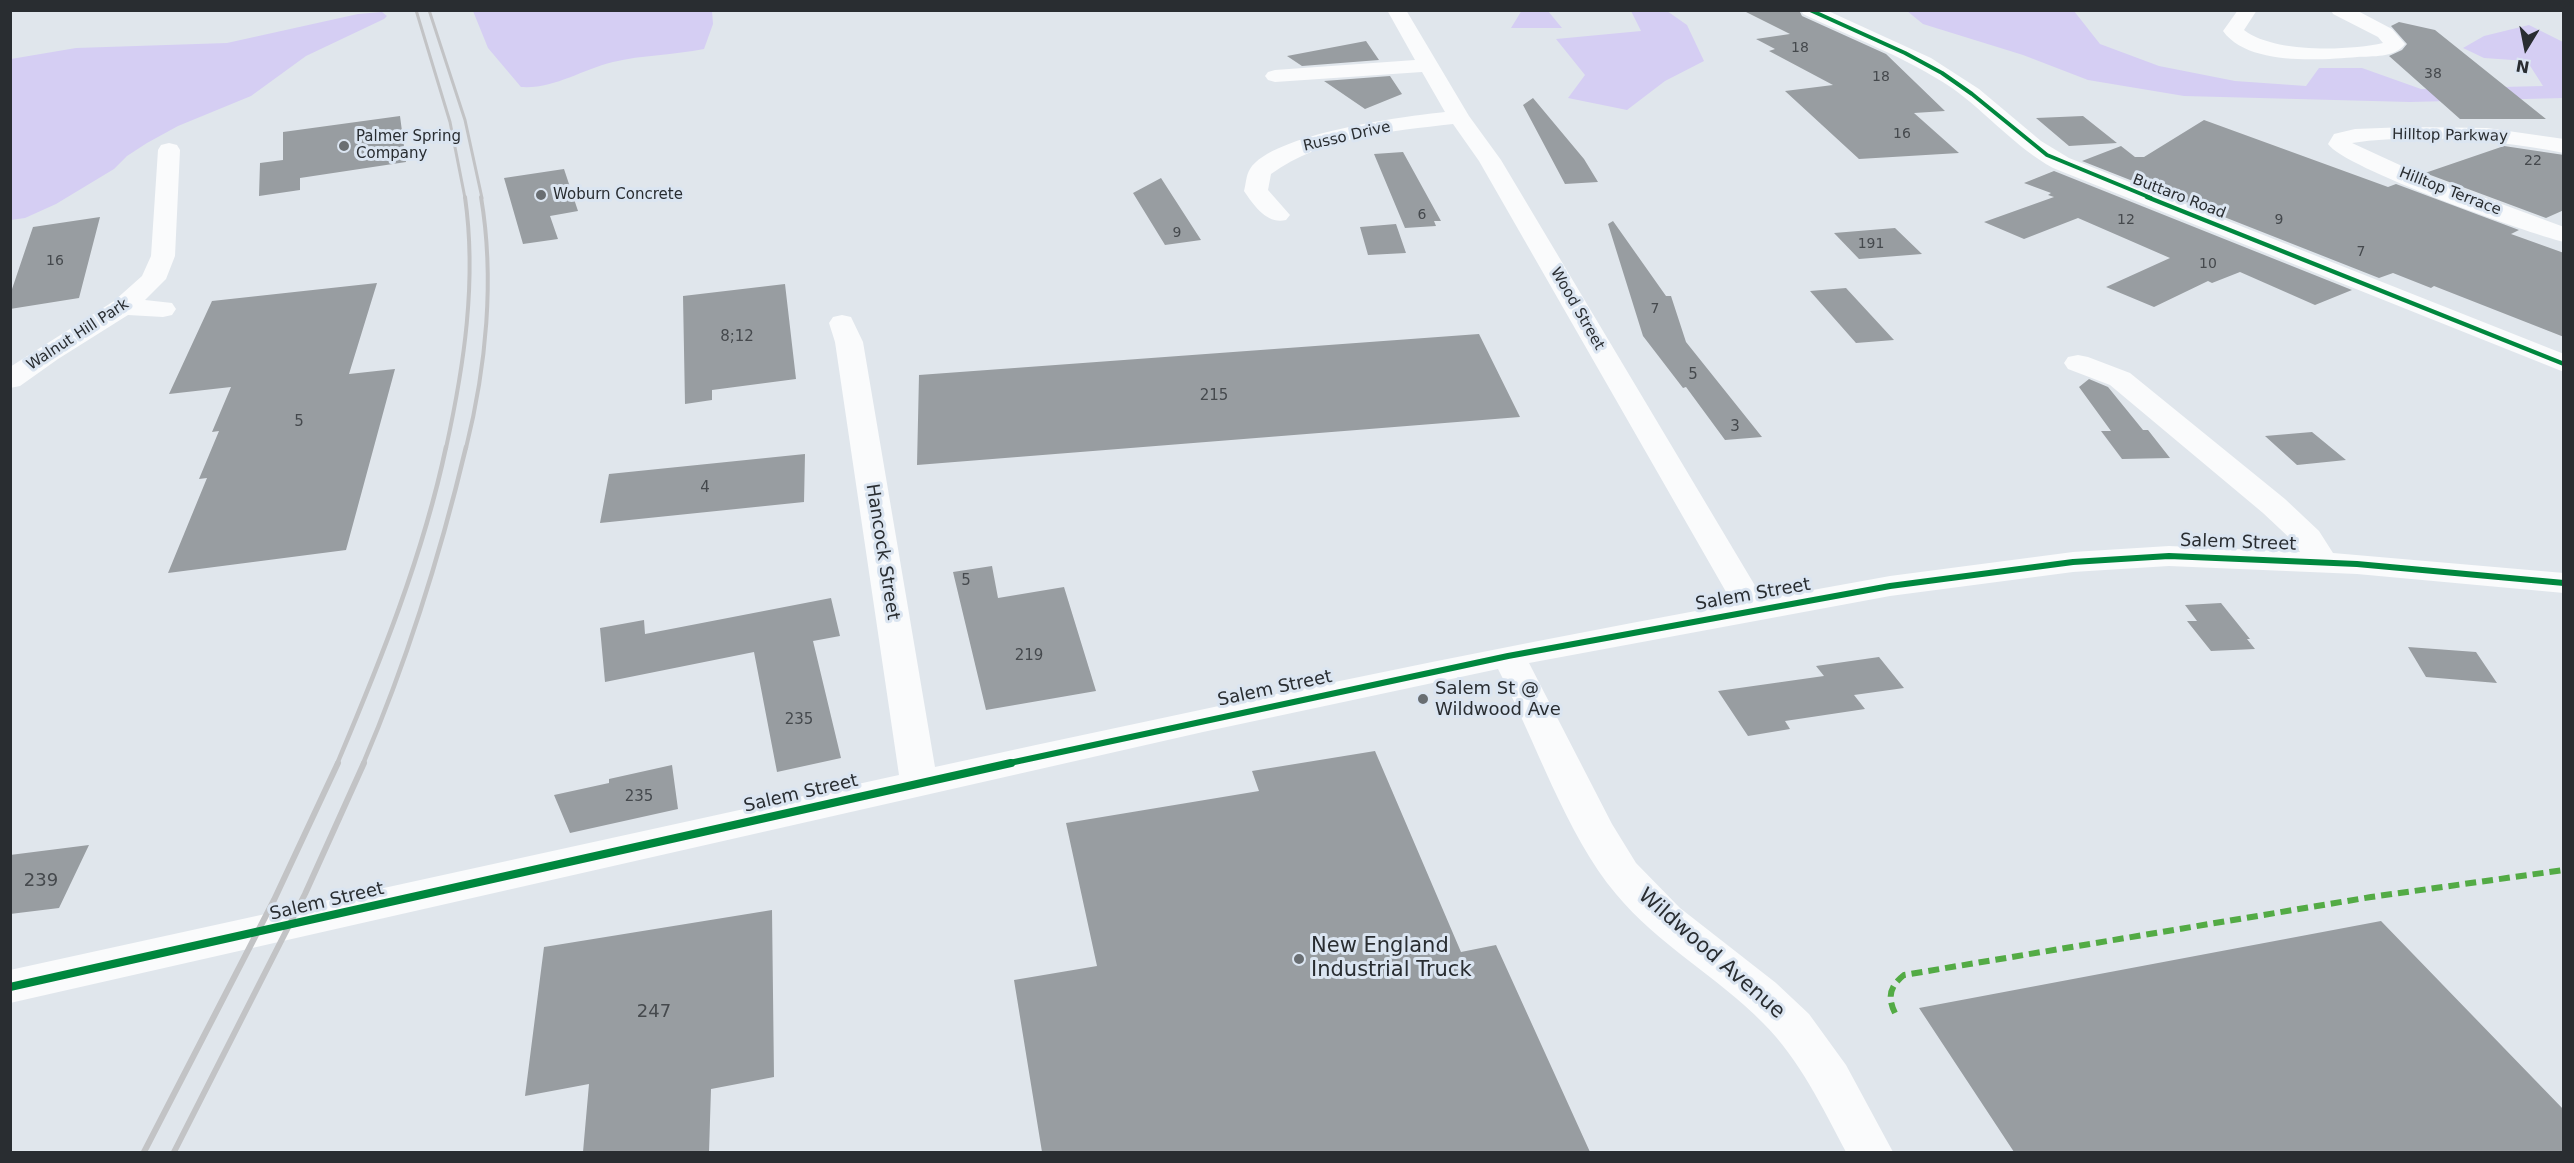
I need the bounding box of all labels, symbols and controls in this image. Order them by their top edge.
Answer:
north arrow [2496,18,2556,78]
house number: 18 [1791,40,1809,56]
text: N [2515,56,2531,77]
house number: 38 [2424,66,2442,82]
house number: 18 [1872,69,1890,85]
street label: Russo Drive [1302,118,1392,156]
house number: 16 [1893,126,1911,142]
street label: Hilltop Parkway [2392,126,2508,146]
place label: Palmer Spring Company [356,128,461,163]
marker: Palmer Spring Company [337,139,351,153]
house number: 22 [2524,153,2542,169]
street label: Hilltop Terrace [2396,164,2504,220]
street label: Buttaro Road [2130,171,2228,223]
place label: Woburn Concrete [553,186,683,204]
marker: Woburn Concrete [534,188,548,202]
house number: 6 [1418,207,1426,223]
house number: 12 [2117,212,2135,228]
house number: 9 [2275,212,2283,228]
house number: 9 [1173,225,1181,241]
house number: 191 [1858,236,1884,252]
house number: 7 [2357,244,2365,260]
house number: 16 [46,253,64,269]
house number: 10 [2199,256,2217,272]
street label: Wood Street [1546,265,1608,353]
street label: Walnut Hill Park [24,295,132,375]
house number: 7 [1651,301,1659,317]
house number: 8;12 [720,328,754,346]
house number: 5 [1688,366,1698,384]
house number: 215 [1200,387,1228,405]
house number: 5 [294,413,304,431]
house number: 3 [1730,418,1740,436]
house number: 4 [700,479,710,497]
street label: Hancock Street [861,482,903,622]
street label: Salem Street [2179,530,2297,556]
house number: 5 [961,572,971,590]
street label: Salem Street [1694,574,1812,616]
house number: 219 [1015,647,1043,665]
street label: Salem Street [1216,666,1334,712]
place label: Salem St @ Wildwood Ave [1435,678,1561,720]
marker: Salem St @ Wildwood Ave [1416,692,1430,706]
house number: 235 [785,711,813,729]
street label: Salem Street [742,770,860,818]
house number: 235 [625,788,653,806]
house number: 239 [24,870,58,892]
street label: Salem Street [268,878,386,926]
street label: Wildwood Avenue [1632,883,1790,1025]
place label: New England Industrial Truck [1311,934,1472,984]
marker: New England Industrial Truck [1292,952,1306,966]
house number: 247 [637,1001,671,1023]

